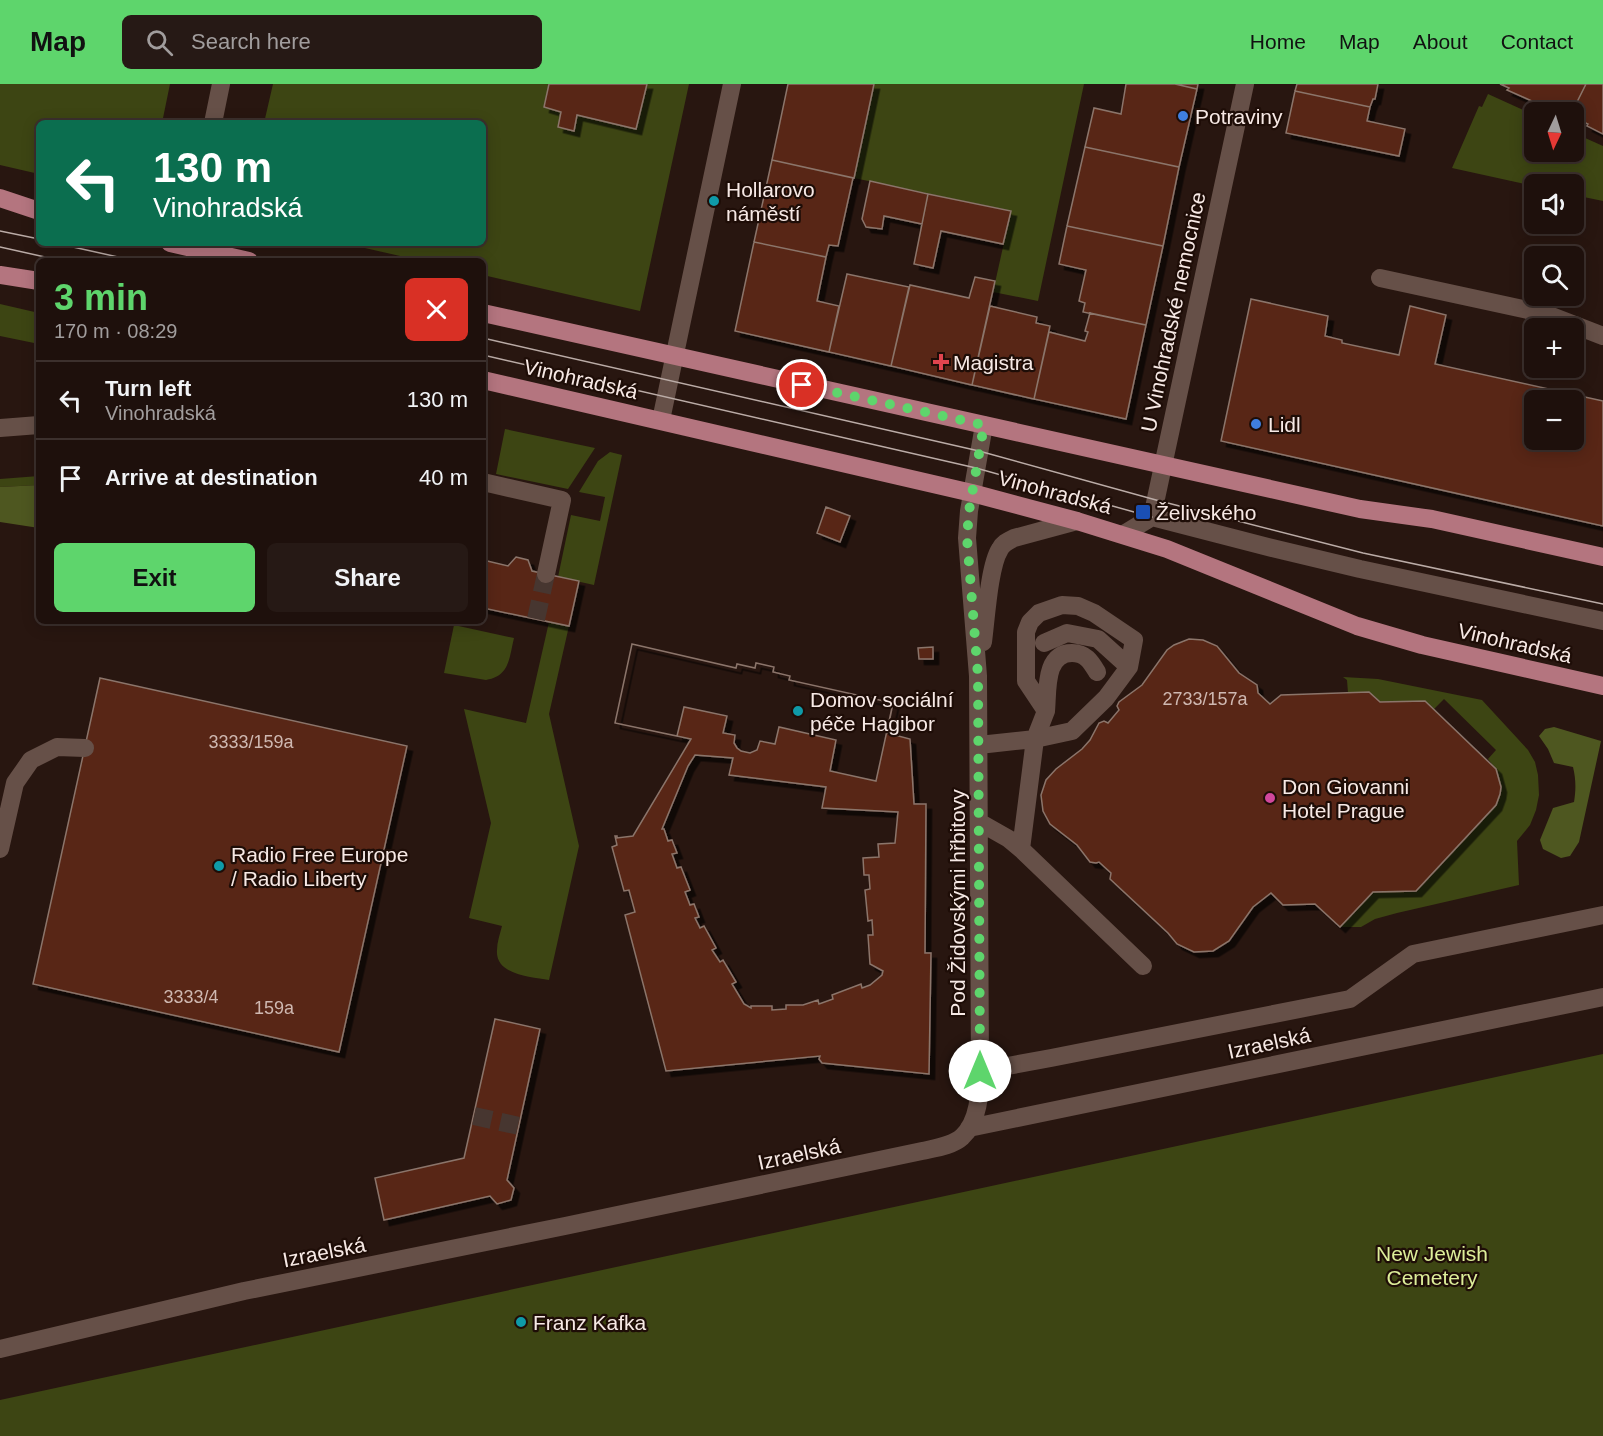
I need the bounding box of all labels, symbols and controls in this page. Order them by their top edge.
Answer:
search box [122,15,542,69]
text: Map [30,26,86,57]
icon: search [143,26,176,59]
text: Search here [191,29,311,54]
text: Home [1250,30,1306,53]
text: Map [1339,30,1380,53]
text: About [1413,30,1468,53]
text: Contact [1501,30,1573,53]
north arrow [1524,102,1584,162]
map controls [1524,102,1584,450]
place label: Potraviny [1195,105,1283,128]
marker: Potraviny [1176,109,1190,123]
icon: left [54,144,132,222]
text: 130 m [153,144,272,191]
button: sound [1524,174,1584,234]
place label: Hollarovo náměstí [726,178,815,225]
street label: U Vinohradské nemocnice [1136,190,1210,434]
text: Vinohradská [153,193,303,223]
marker: Hollarovo náměstí [707,194,721,208]
button: search [1524,246,1584,306]
text: 3 min [54,277,148,318]
button: close [405,278,468,341]
button: + [1524,318,1584,378]
text: 170 m · 08:29 [54,320,177,342]
place label: Magistra [953,351,1034,374]
street label: Vinohradská [522,355,641,403]
marker: Magistra [934,355,948,369]
pin [776,359,827,410]
icon: arrive [785,368,818,401]
text: Turn left [105,376,191,401]
icon: left [54,384,87,417]
text: 130 m [407,387,468,412]
button: − [1524,390,1584,450]
text: Vinohradská [105,402,216,424]
place label: Lidl [1268,413,1301,436]
marker: Lidl [1249,417,1263,431]
icon: arrive [54,462,87,495]
text: Arrive at destination [105,465,318,490]
text: 40 m [419,465,468,490]
street label: Vinohradská [996,466,1114,518]
place label: Želivského [1156,501,1256,524]
marker: Želivského [1134,503,1152,521]
button: Exit [54,543,255,612]
button: Share [267,543,468,612]
street label: Vinohradská [1456,619,1575,667]
place label: Domov sociální péče Hagibor [810,688,954,735]
house number: 2733/157a [1162,689,1249,709]
marker: Domov sociální péče Hagibor [791,704,805,718]
house number: 3333/159a [208,732,295,752]
place label: Don Giovanni Hotel Prague [1282,775,1409,822]
street label: Pod Židovskými hřbitovy [946,789,969,1017]
marker: Don Giovanni Hotel Prague [1263,791,1277,805]
place label: Radio Free Europe / Radio Liberty [231,843,408,890]
marker: Radio Free Europe / Radio Liberty [212,859,226,873]
house number: 3333/4 [163,987,219,1007]
house number: 159a [254,998,295,1018]
street label: Izraelská [1226,1023,1313,1063]
position arrow [948,1039,1012,1103]
street label: Izraelská [756,1134,843,1174]
street label: Izraelská [281,1233,368,1271]
park label: New Jewish Cemetery [1376,1242,1488,1289]
place label: Franz Kafka [533,1311,647,1334]
marker: Franz Kafka [514,1315,528,1329]

